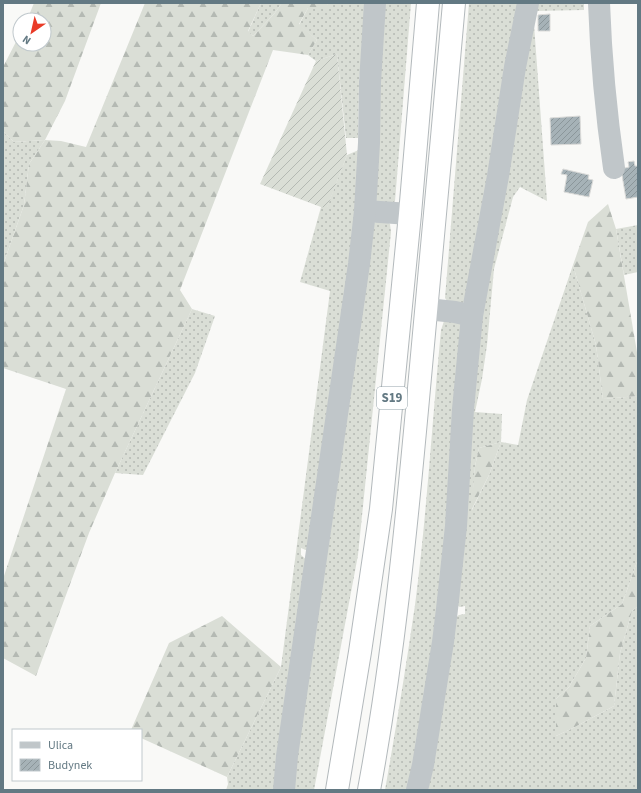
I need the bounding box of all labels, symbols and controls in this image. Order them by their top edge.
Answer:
north arrow [12,12,52,52]
text: N [19,32,34,48]
road number: S19 [377,387,407,409]
legend [12,729,142,781]
text: Ulica [48,737,73,754]
text: Budynek [48,757,92,774]

